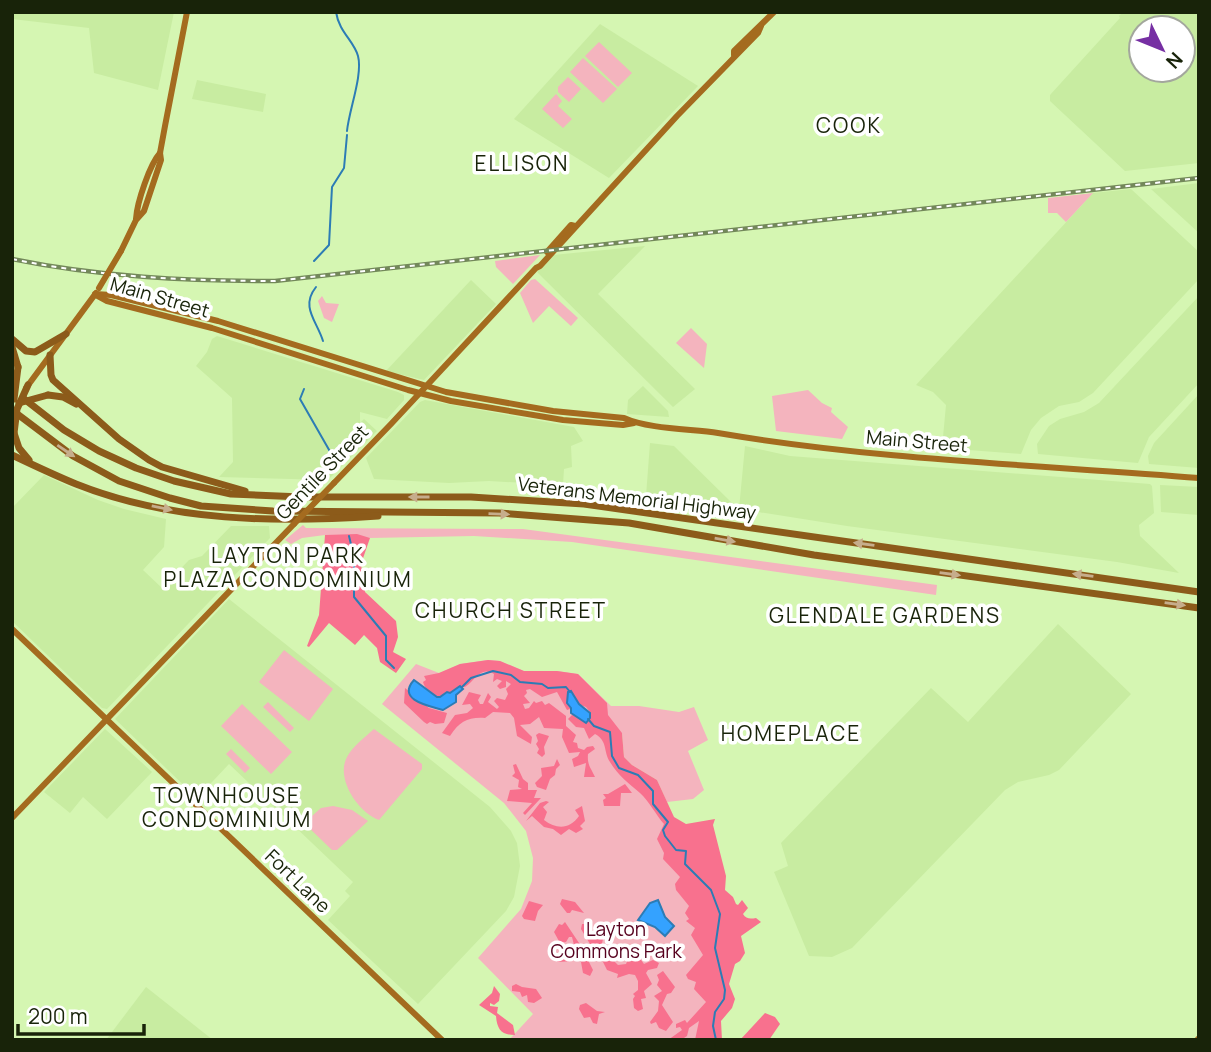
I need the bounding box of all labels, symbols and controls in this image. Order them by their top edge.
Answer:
north arrow [1127,14,1197,84]
text: N [1160,47,1189,74]
district label: COOK [816,111,882,139]
district label: ELLISON [475,149,569,177]
street label: Main Street [107,270,213,324]
street label: Gentile Street [270,419,374,525]
street label: Main Street [865,424,969,458]
one-way arrow [57,444,76,457]
street label: Veterans Memorial Highway [516,470,758,526]
one-way arrow [408,491,430,502]
one-way arrow [151,503,173,514]
one-way arrow [488,508,510,519]
one-way arrow [714,535,736,546]
one-way arrow [853,538,875,549]
district label: LAYTON PARK PLAZA CONDOMINIUM [163,541,413,593]
one-way arrow [939,568,961,579]
one-way arrow [1072,569,1094,580]
district label: CHURCH STREET [415,596,607,624]
one-way arrow [1164,599,1186,610]
district label: GLENDALE GARDENS [769,601,1001,629]
district label: HOMEPLACE [721,719,861,747]
district label: TOWNHOUSE CONDOMINIUM [142,781,312,833]
street label: Fort Lane [260,843,336,919]
park label: Layton Commons Park [550,916,682,964]
scale bar [18,992,144,1036]
text: 200 m [28,1002,88,1030]

